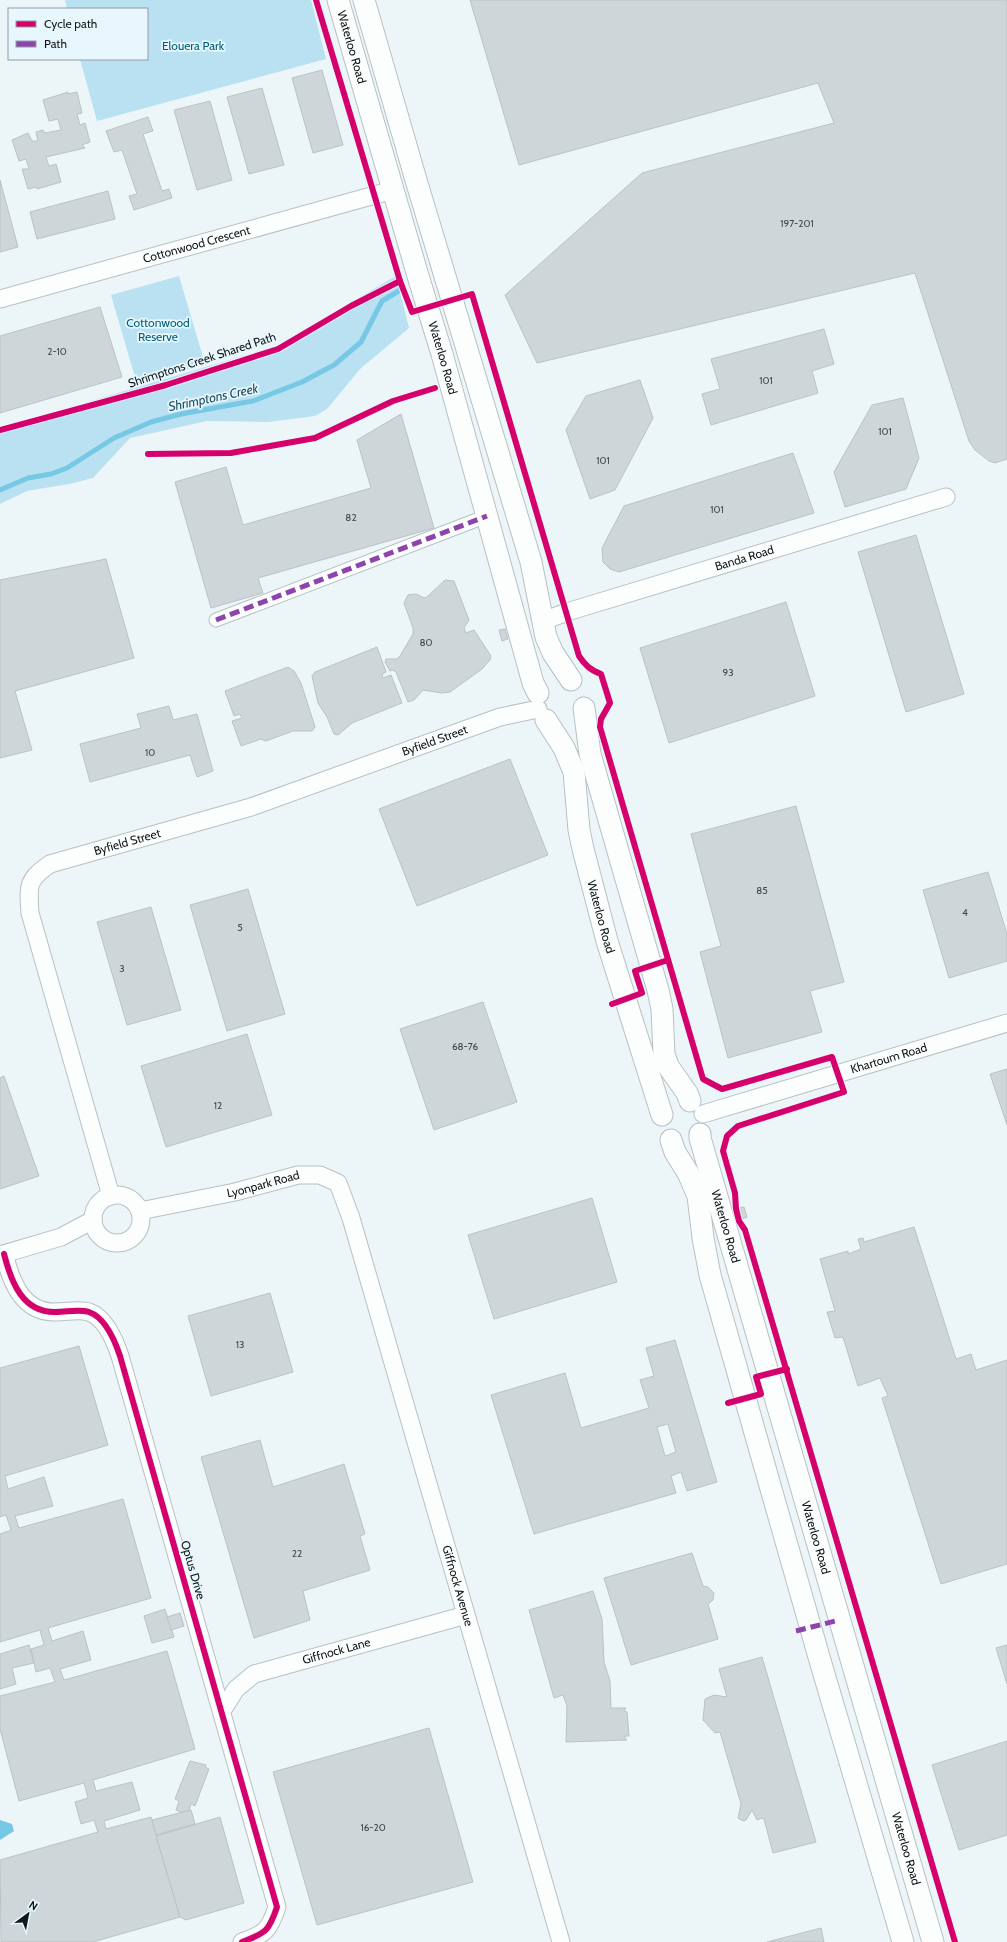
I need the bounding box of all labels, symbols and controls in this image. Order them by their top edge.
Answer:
legend [8,8,148,60]
street label: Waterloo Road [334,9,370,85]
text: Cycle path [44,16,97,31]
text: Path [44,36,67,51]
park label: Elouera Park [162,38,225,53]
house number: 197-201 [780,217,814,230]
street label: Cottonwood Crescent [141,222,252,266]
park label: Cottonwood Reserve [126,315,190,344]
street label: Waterloo Road [425,320,461,396]
street label: Shrimptons Creek Shared Path [126,329,278,391]
house number: 2-10 [47,345,67,358]
house number: 101 [759,374,773,387]
water label: Shrimptons Creek [167,380,260,414]
house number: 101 [878,425,892,438]
house number: 101 [596,454,610,467]
house number: 101 [710,503,724,516]
house number: 82 [345,511,357,524]
street label: Banda Road [713,542,776,574]
house number: 80 [419,636,433,649]
house number: 93 [722,666,734,679]
street label: Byfield Street [400,721,469,759]
house number: 10 [145,746,155,759]
street label: Byfield Street [92,825,162,858]
street label: Waterloo Road [584,878,618,955]
house number: 85 [756,884,768,897]
house number: 4 [962,906,968,919]
house number: 5 [237,921,243,934]
house number: 3 [119,962,125,975]
street label: Khartoum Road [849,1039,929,1076]
house number: 68-76 [452,1040,478,1053]
house number: 12 [214,1099,222,1112]
street label: Lyonpark Road [225,1167,301,1200]
street label: Waterloo Road [708,1188,744,1264]
house number: 13 [236,1338,244,1351]
street label: Waterloo Road [799,1499,834,1576]
street label: Optus Drive [178,1539,209,1601]
street label: Giffnock Avenue [439,1543,477,1628]
house number: 22 [292,1547,302,1560]
street label: Giffnock Lane [300,1634,372,1667]
street label: Waterloo Road [889,1810,924,1887]
house number: 16-20 [360,1821,386,1834]
north arrow [8,1894,48,1934]
text: N [26,1898,40,1914]

